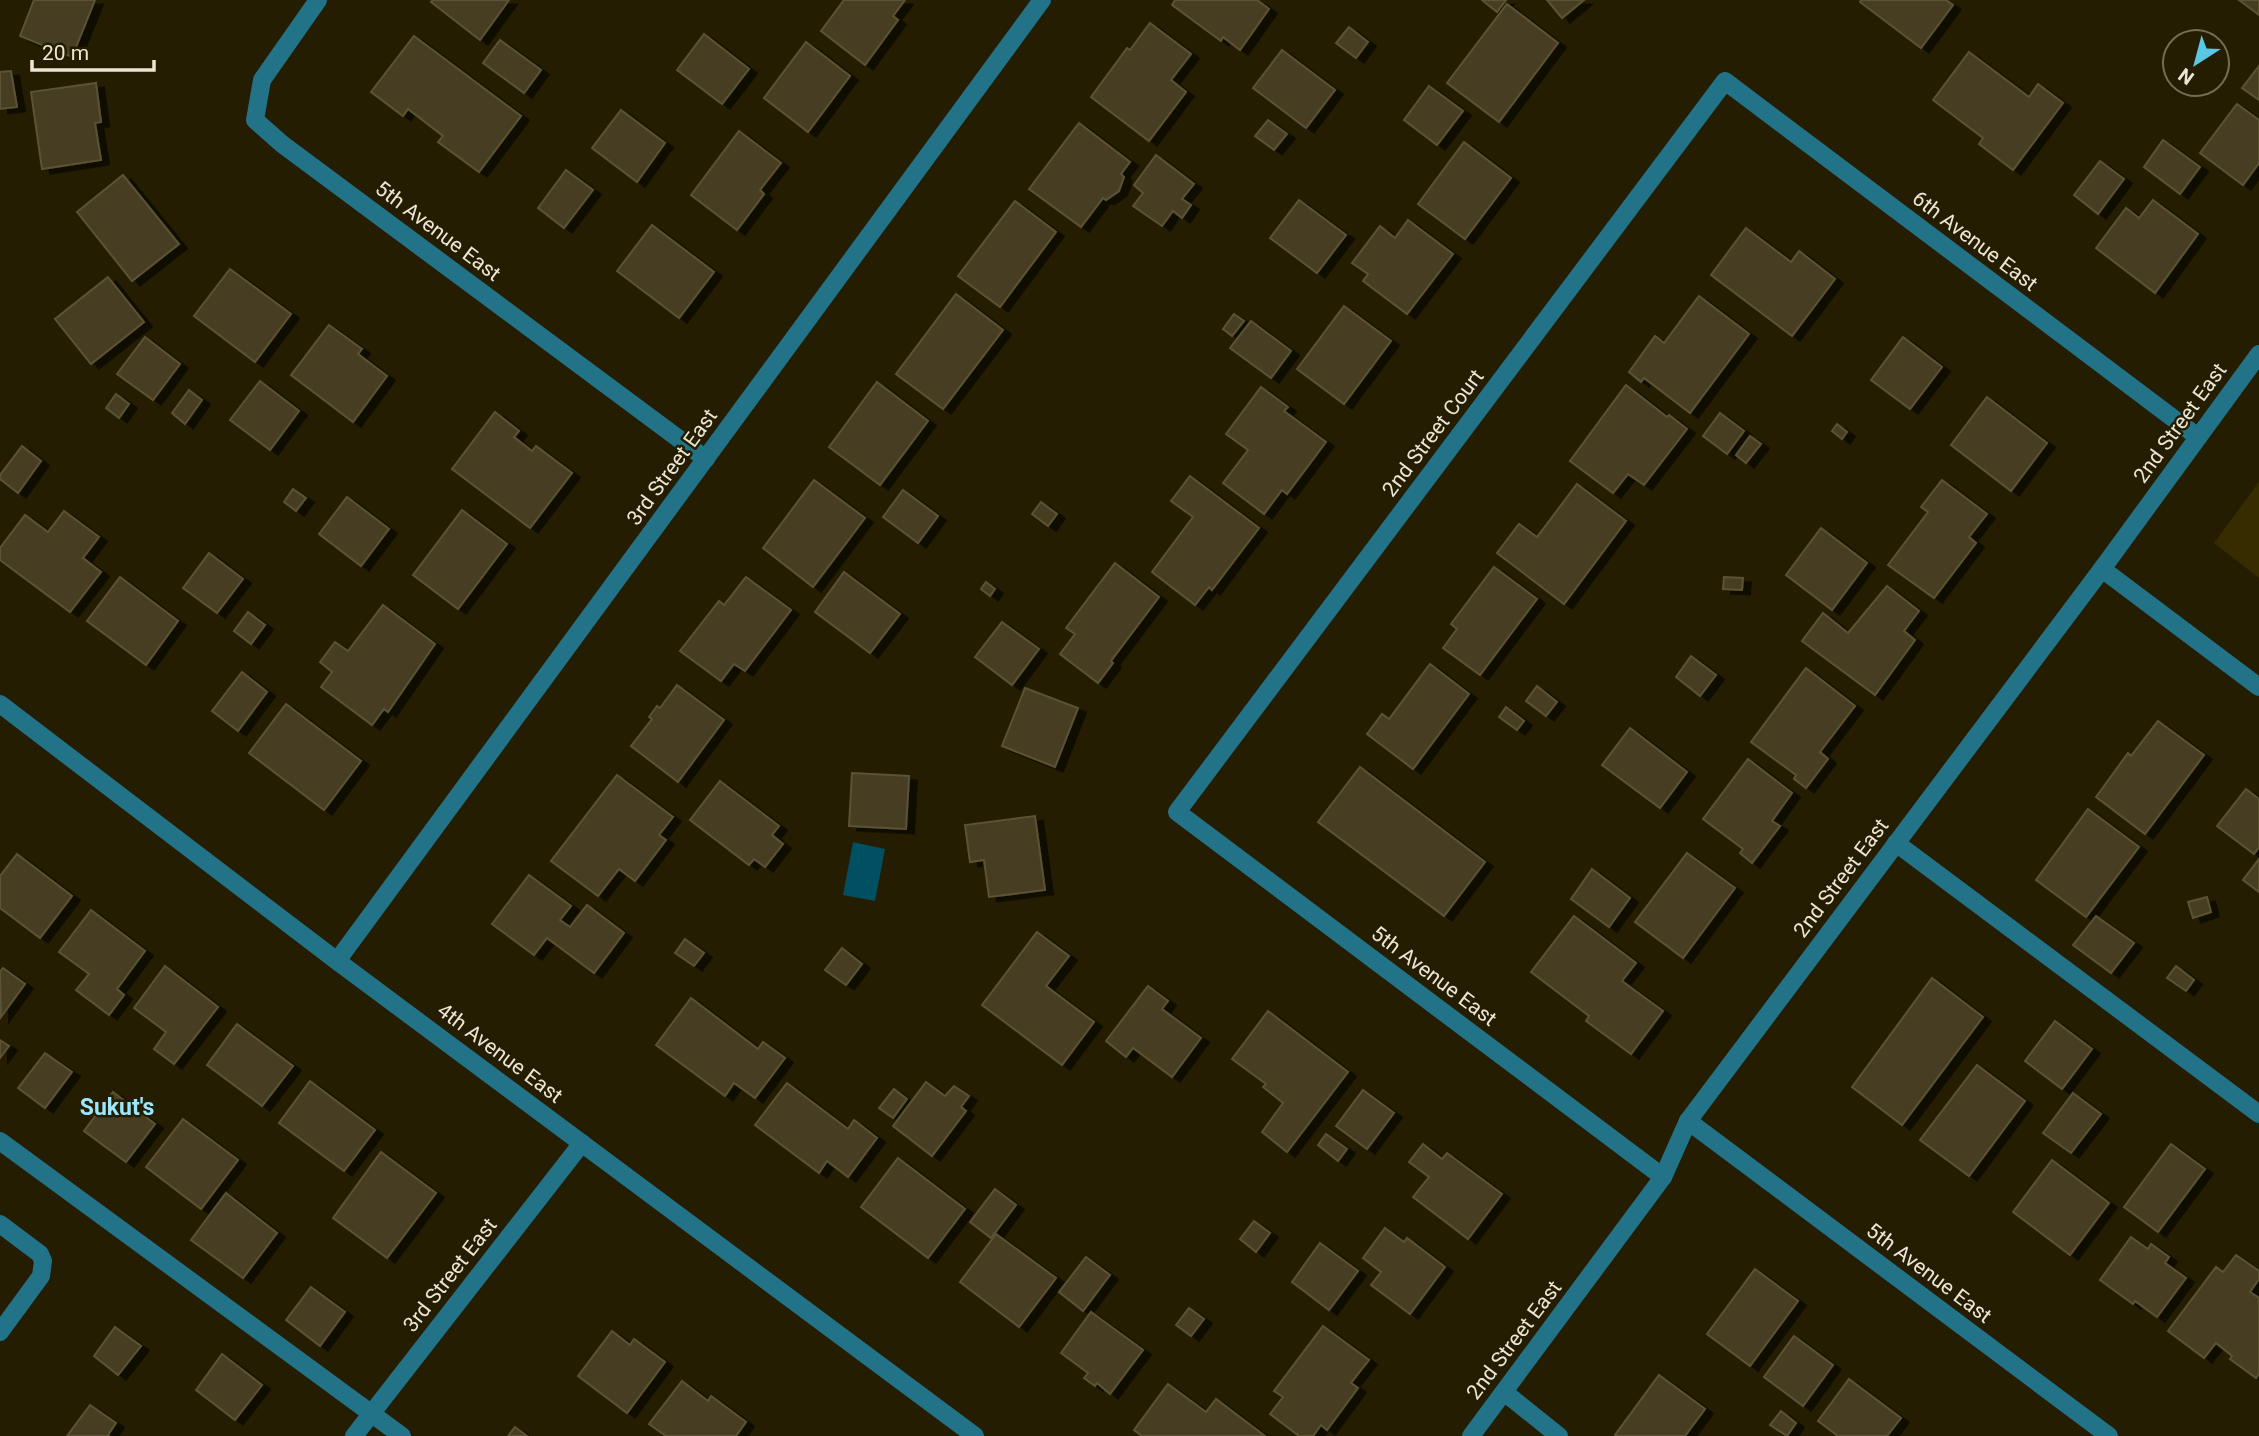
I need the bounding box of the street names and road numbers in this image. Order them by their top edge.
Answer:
street label: 5th Avenue East [371,176,505,286]
street label: 6th Avenue East [1908,186,2042,296]
street label: 2nd Street East [2129,358,2232,488]
street label: 2nd Street Court [1377,365,1489,501]
street label: 3rd Street East [622,404,722,530]
street label: 2nd Street East [1789,814,1893,942]
street label: 5th Avenue East [1367,921,1501,1031]
street label: 4th Avenue East [433,998,567,1108]
street label: 3rd Street East [398,1213,502,1337]
street label: 5th Avenue East [1862,1218,1996,1328]
street label: 2nd Street East [1462,1276,1566,1404]

